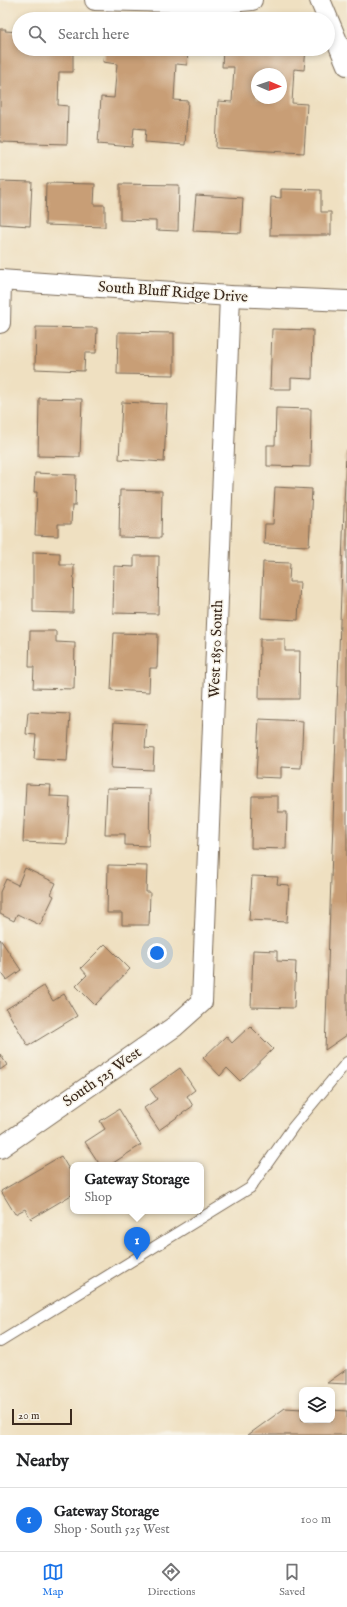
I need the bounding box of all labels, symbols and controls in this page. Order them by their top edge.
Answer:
search box [12,12,335,56]
icon: search [26,23,48,45]
text: Search here [58,25,129,44]
north arrow [251,68,287,104]
street label: South Bluff Ridge Drive [97,277,249,307]
street label: West 1850 South [205,600,227,698]
your location [147,943,167,963]
street label: South 525 West [59,1043,145,1111]
popup [70,1162,204,1214]
text: Gateway Storage [84,1170,190,1189]
text: Shop [84,1189,112,1206]
pin: 1 [124,1227,150,1260]
map controls [299,1387,335,1423]
button: layers [299,1387,335,1423]
scale bar [12,1407,72,1426]
text: 20 m [18,1409,39,1423]
text: Nearby [16,1451,69,1472]
text: Gateway Storage [54,1502,159,1521]
text: 1 [27,1511,31,1528]
text: 100 m [301,1511,331,1528]
text: Shop · South 525 West [54,1521,170,1538]
tab: Map [42,1561,64,1599]
tab: Directions [148,1561,195,1599]
tab: Saved [279,1561,305,1599]

